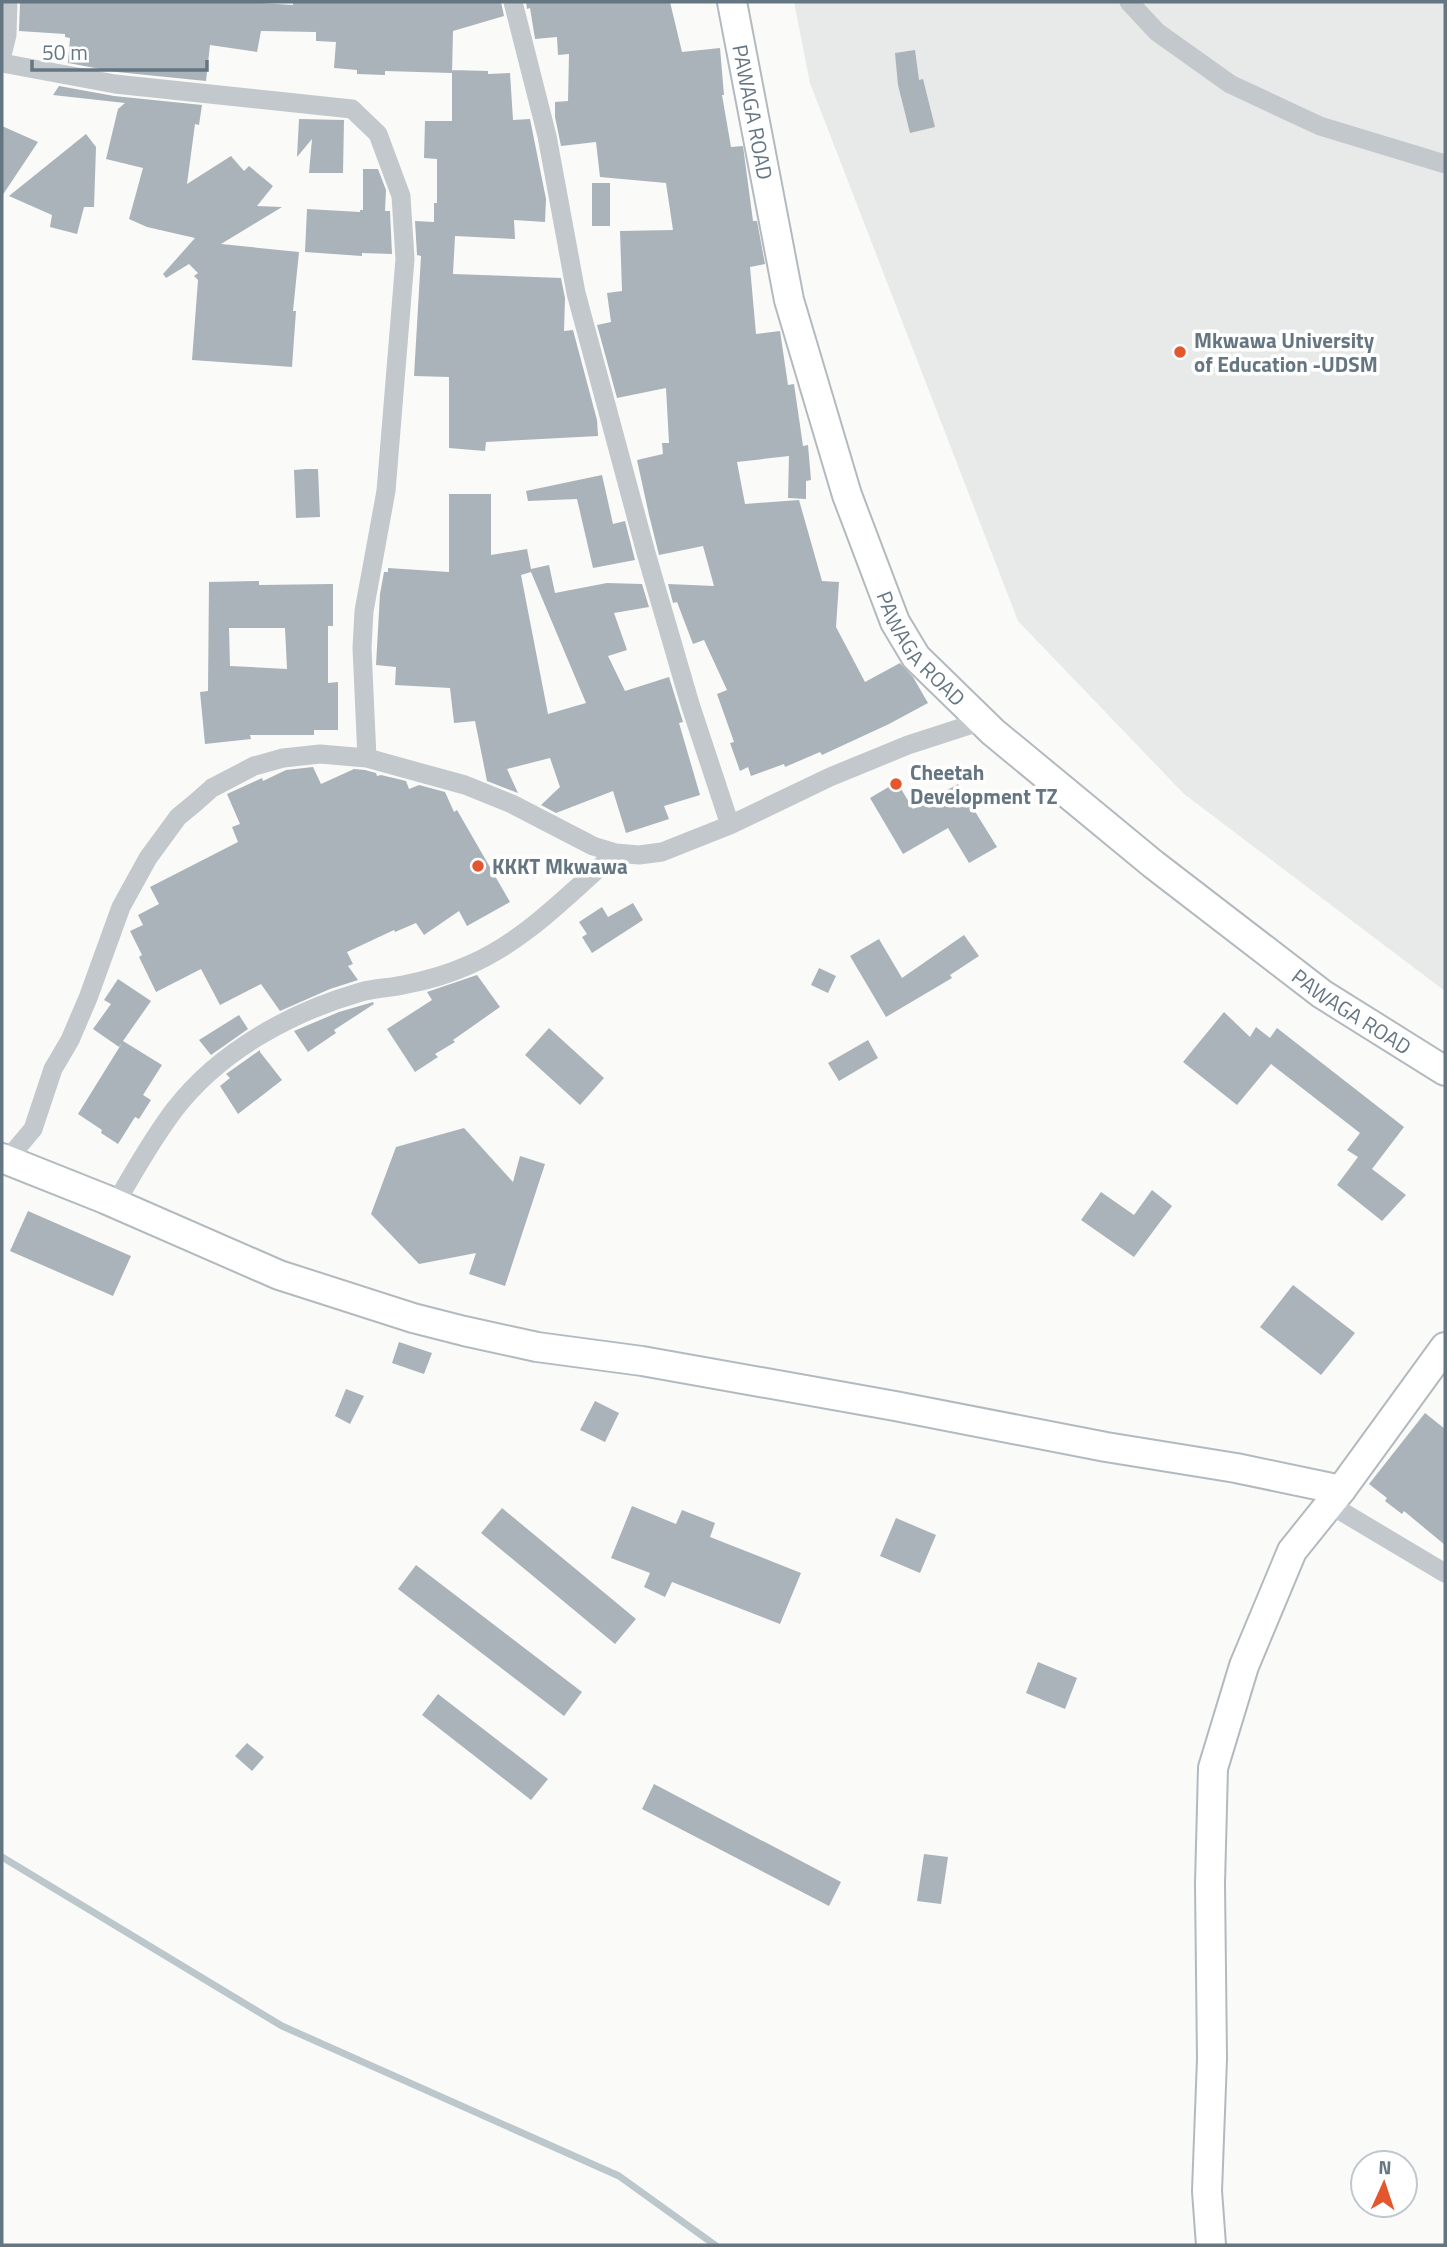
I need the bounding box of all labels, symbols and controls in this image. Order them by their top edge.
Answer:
scale bar [32,28,206,72]
text: 50 m [42,36,88,68]
street label: PAWAGA ROAD [724,42,782,182]
place label: Mkwawa University of Education -UDSM [1194,324,1378,380]
marker: Mkwawa University of Education -UDSM [1172,344,1188,360]
street label: PAWAGA ROAD [869,586,973,713]
place label: Cheetah Development TZ [910,756,1058,812]
marker: Cheetah Development TZ [888,776,904,792]
place label: KKKT Mkwawa [492,850,628,882]
marker: KKKT Mkwawa [470,858,486,874]
street label: PAWAGA ROAD [1285,961,1418,1062]
north arrow [1349,2149,1419,2219]
text: N [1378,2152,1392,2181]

